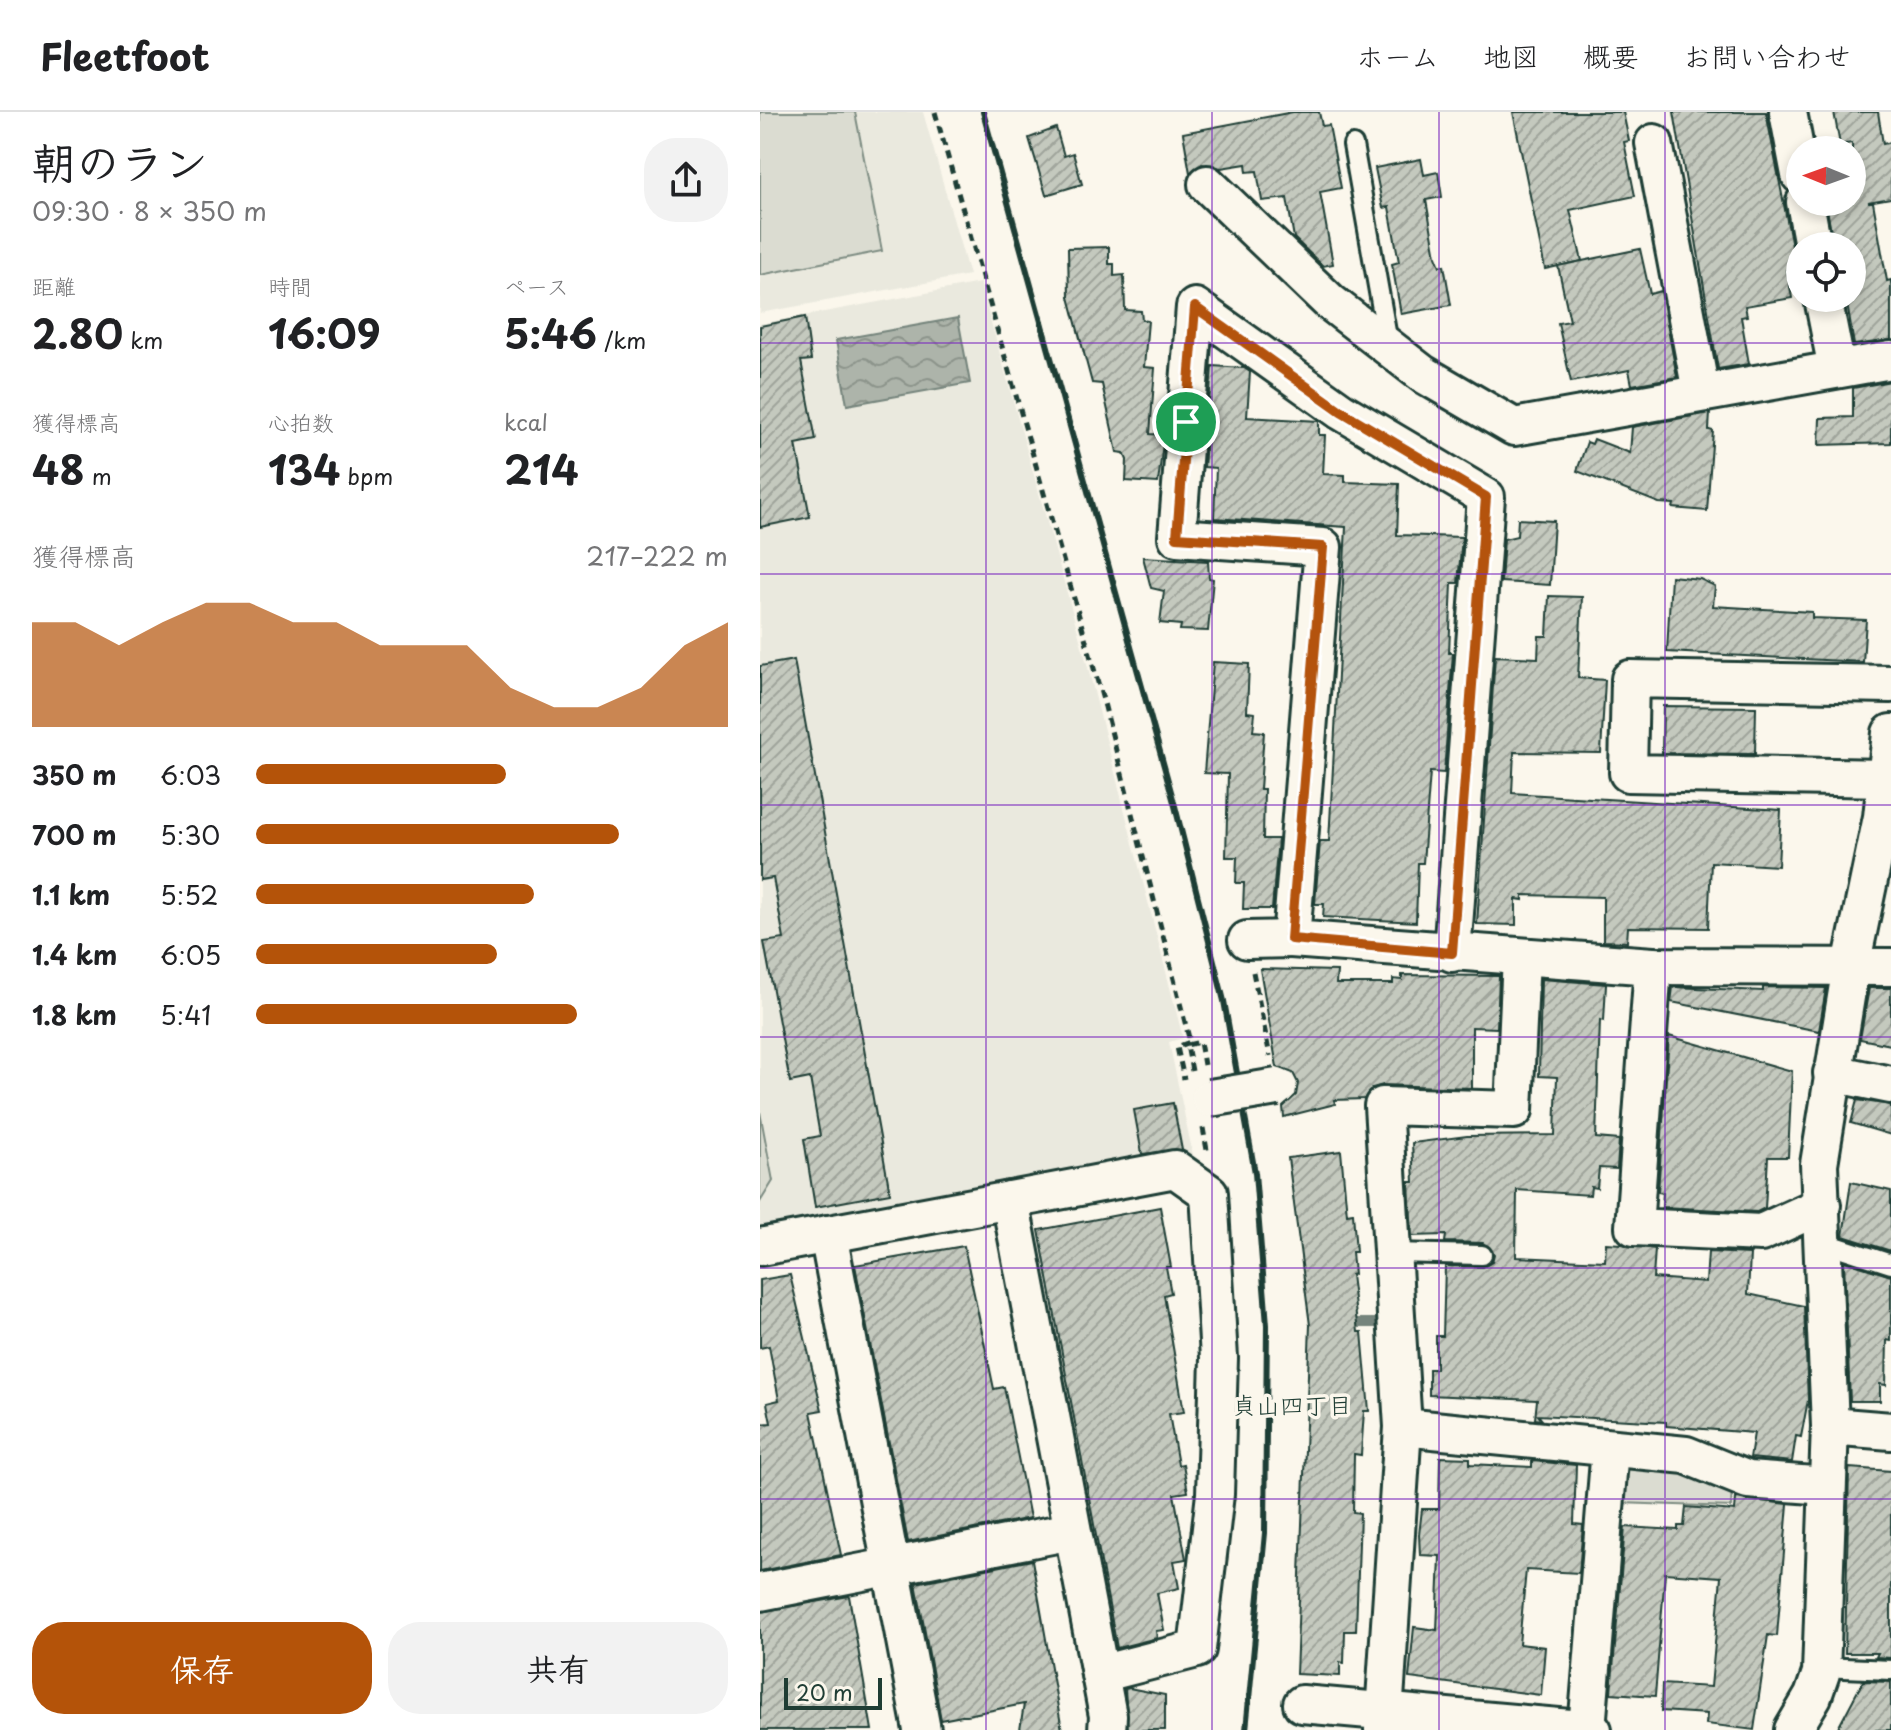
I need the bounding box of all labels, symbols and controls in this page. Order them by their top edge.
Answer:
text: Fleetfoot [40,27,210,84]
text: ホーム [1356,34,1439,77]
text: 地図 [1483,34,1539,77]
text: 概要 [1583,34,1639,77]
text: お問い合わせ [1683,34,1851,77]
text: 朝のラン [32,128,208,194]
north arrow [1786,136,1866,216]
map controls [1786,136,1866,312]
button: share [644,138,728,222]
text: 09:30 · 8 × 350 m [32,191,267,230]
button: locate [1786,232,1866,312]
text: 距離 [32,269,76,302]
text: 時間 [268,269,312,302]
text: ペース [504,269,569,302]
text: 2.80 [32,302,123,363]
text: 16:09 [268,302,381,363]
text: 5:46 [504,302,597,363]
text: km [123,323,163,356]
text: /km [597,323,646,356]
pin [1152,388,1220,456]
icon: arrive [1164,400,1208,444]
text: 獲得標高 [32,405,120,438]
text: 心拍数 [268,405,334,438]
text: kcal [504,405,548,438]
text: 48 [32,438,85,499]
text: 134 [268,438,340,499]
text: 214 [504,438,579,499]
text: m [85,459,112,492]
text: bpm [340,459,393,492]
text: 獲得標高 [32,536,136,575]
text: 217–222 m [586,536,728,575]
text: 350 m [32,755,116,794]
text: 6:03 [160,755,221,794]
text: 700 m [32,815,117,854]
text: 5:30 [160,815,220,854]
text: 1.1 km [32,875,110,914]
text: 5:52 [160,875,218,914]
text: 1.4 km [32,935,117,974]
text: 6:05 [160,935,221,974]
text: 1.8 km [32,995,117,1034]
text: 5:41 [160,995,211,1034]
district label: 貞山四丁目 [1232,1386,1352,1422]
button: 保存 [32,1622,372,1714]
button: 共有 [388,1622,728,1714]
scale bar [784,1674,882,1710]
text: 20 m [796,1675,853,1708]

